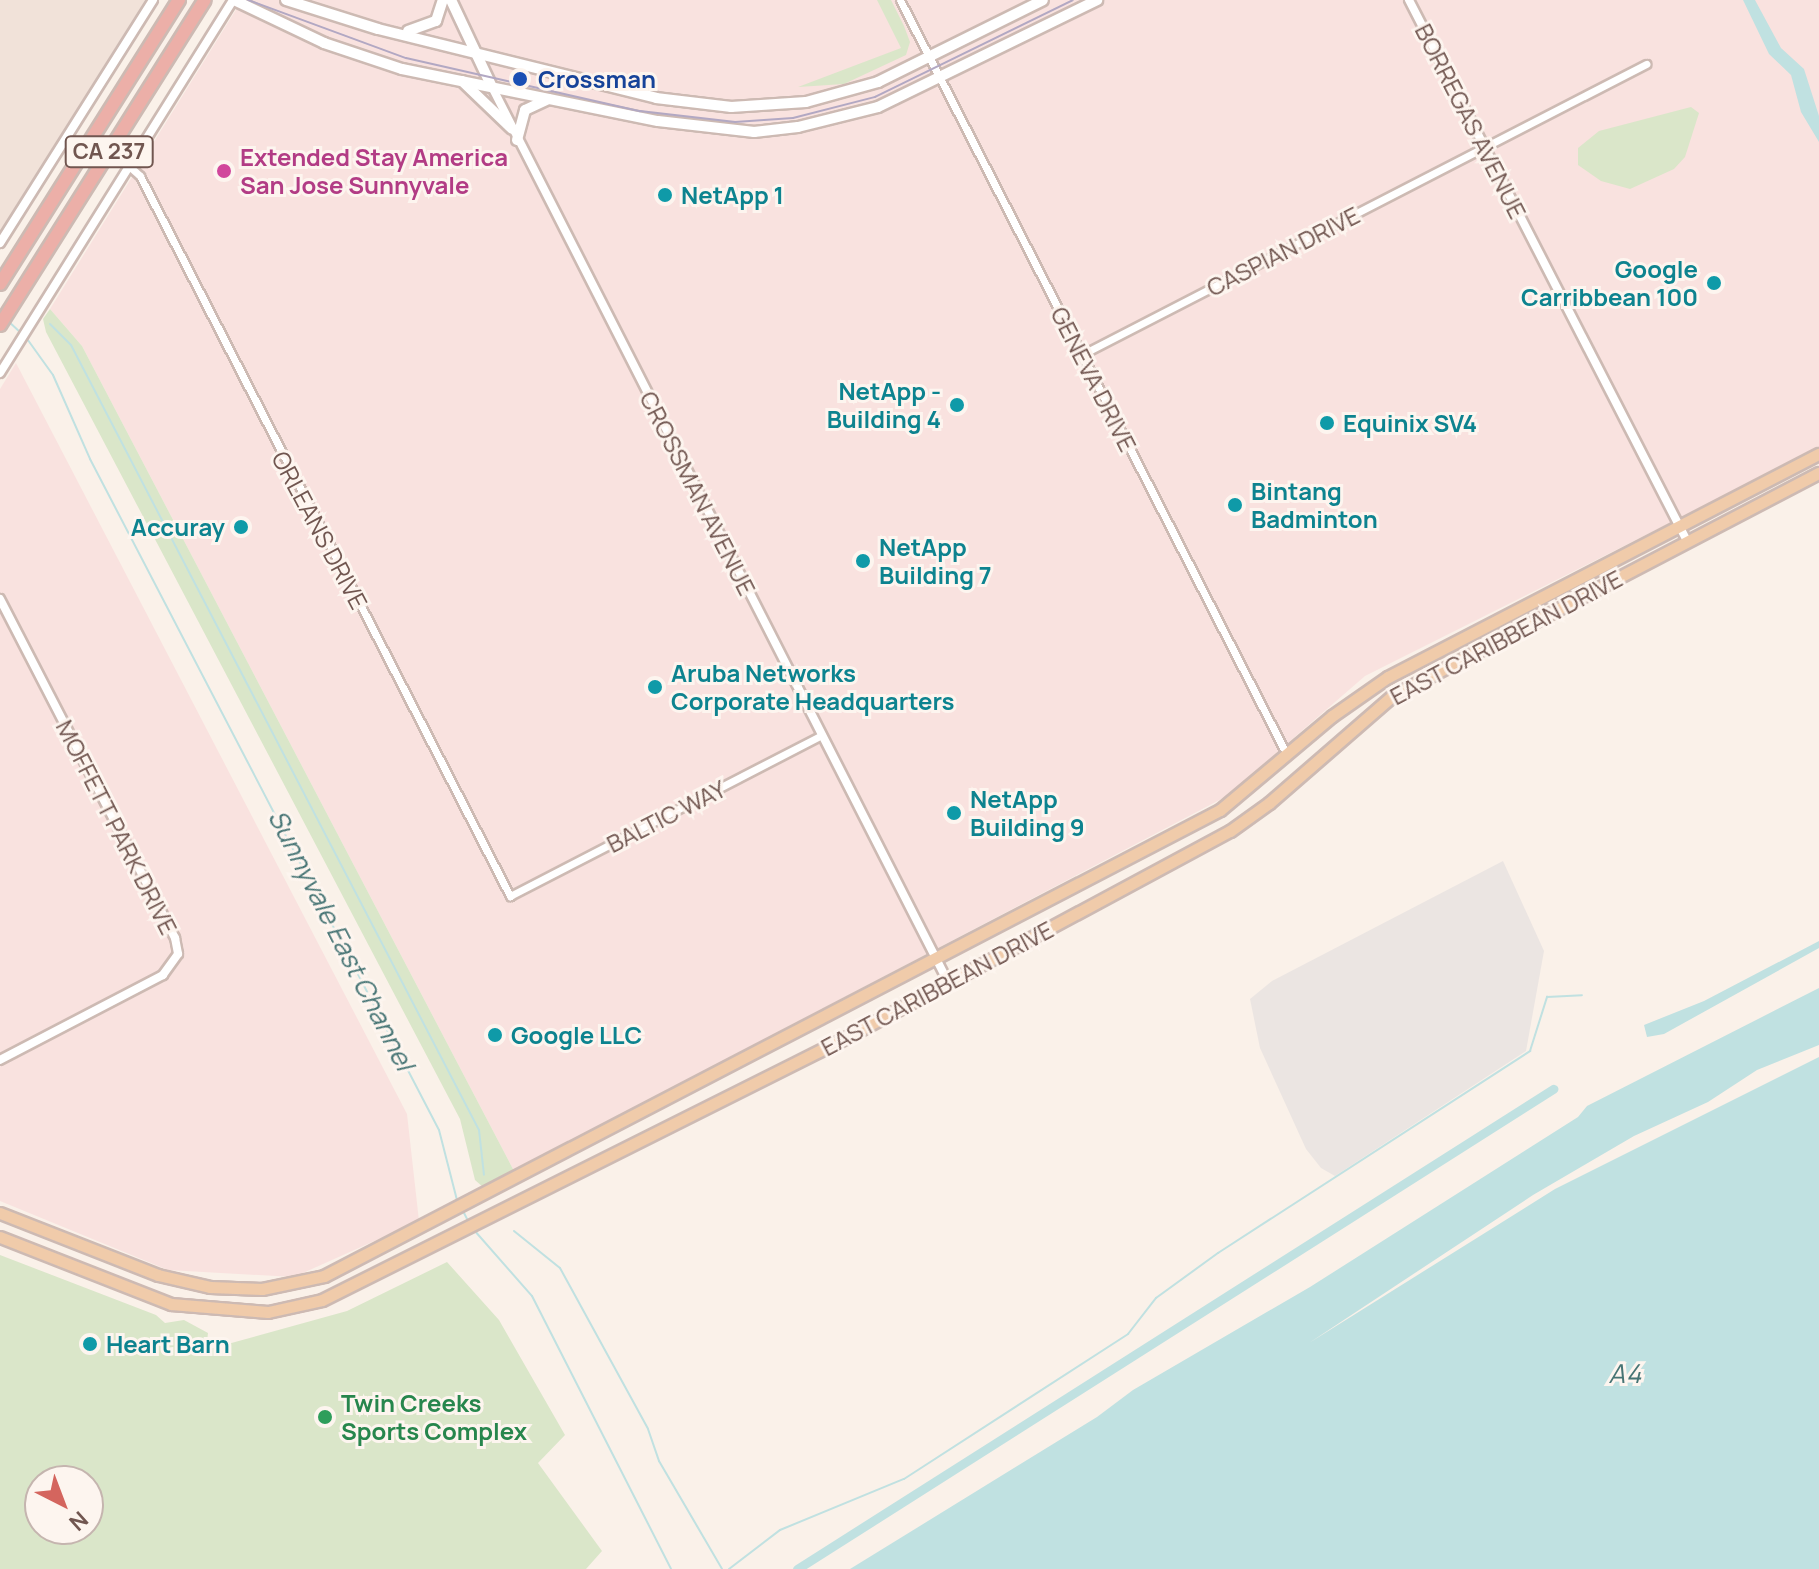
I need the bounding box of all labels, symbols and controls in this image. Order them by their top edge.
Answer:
street label: BORREGAS AVENUE [1409,19,1533,223]
place label: Crossman [538,65,656,93]
marker: Crossman [509,68,531,90]
road number: CA 237 [63,134,155,170]
place label: Extended Stay America San Jose Sunnyvale [240,143,508,199]
marker: Extended Stay America San Jose Sunnyvale [215,162,233,180]
place label: NetApp 1 [681,181,784,209]
marker: NetApp 1 [656,186,674,204]
street label: CASPIAN DRIVE [1202,200,1364,302]
place label: Google Carribbean 100 [1521,255,1698,311]
marker: Google Carribbean 100 [1705,274,1723,292]
street label: GENEVA DRIVE [1045,302,1143,456]
place label: NetApp - Building 4 [827,377,941,433]
street label: CROSSMAN AVENUE [634,386,762,600]
marker: NetApp - Building 4 [948,396,966,414]
place label: Equinix SV4 [1343,409,1477,437]
marker: Equinix SV4 [1318,414,1336,432]
street label: ORLEANS DRIVE [266,446,374,614]
place label: Bintang Badminton [1251,477,1378,533]
marker: Bintang Badminton [1226,496,1244,514]
place label: Accuray [131,513,225,541]
marker: Accuray [232,518,250,536]
place label: NetApp Building 7 [879,533,992,589]
marker: NetApp Building 7 [854,552,872,570]
street label: EAST CARIBBEAN DRIVE [1385,563,1627,711]
place label: Aruba Networks Corporate Headquarters [671,659,954,715]
marker: Aruba Networks Corporate Headquarters [646,678,664,696]
street label: MOFFETT PARK DRIVE [50,714,184,940]
street label: BALTIC WAY [602,774,730,858]
place label: NetApp Building 9 [970,785,1085,841]
marker: NetApp Building 9 [945,804,963,822]
water label: Sunnyvale East Channel [262,805,420,1075]
street label: EAST CARIBBEAN DRIVE [816,914,1058,1062]
place label: Google LLC [511,1021,642,1049]
marker: Google LLC [486,1026,504,1044]
place label: Heart Barn [106,1330,230,1358]
marker: Heart Barn [81,1335,99,1353]
water label: A4 [1609,1358,1641,1390]
place label: Twin Creeks Sports Complex [341,1389,527,1445]
marker: Twin Creeks Sports Complex [316,1408,334,1426]
north arrow [24,1465,104,1545]
text: N [63,1505,95,1538]

